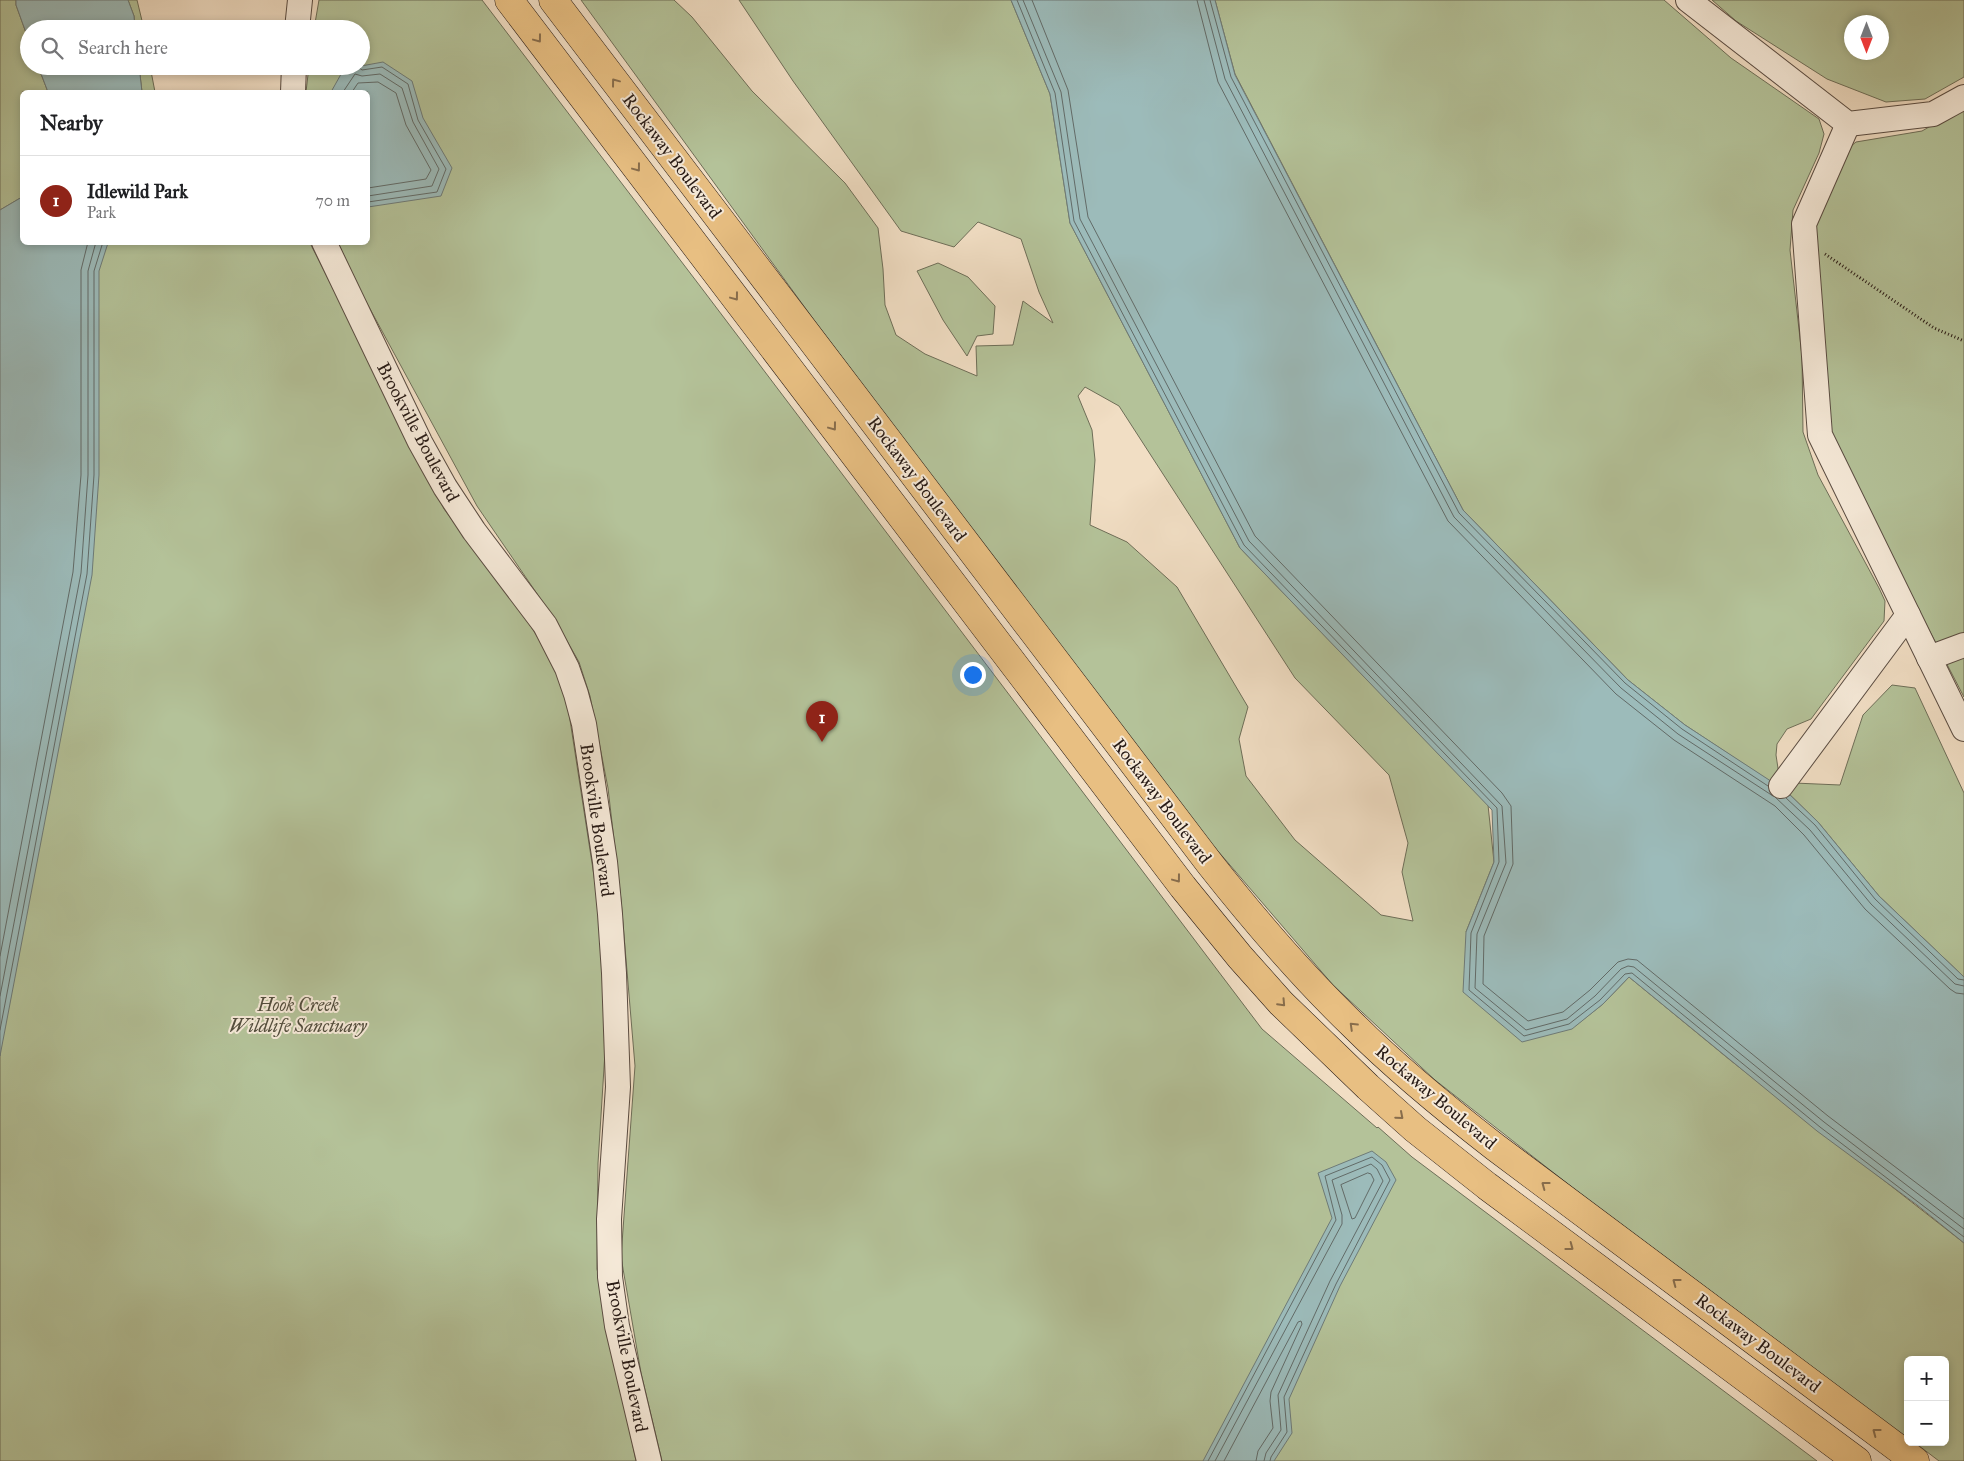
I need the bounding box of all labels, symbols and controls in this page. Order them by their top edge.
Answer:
north arrow [1844,15,1889,60]
search box [20,20,370,75]
one-way arrow [533,33,541,42]
icon: search [38,34,66,62]
text: Search here [78,36,168,59]
one-way arrow [613,79,621,88]
street label: Rockaway Boulevard [618,89,726,223]
text: Nearby [40,110,103,136]
one-way arrow [631,162,639,171]
text: Idlewild Park [87,180,188,203]
text: 1 [53,191,59,210]
text: 70 m [315,191,350,210]
text: Park [87,203,116,222]
one-way arrow [729,292,738,301]
street label: Brookville Boulevard [372,359,464,505]
street label: Rockaway Boulevard [863,412,971,546]
one-way arrow [828,421,836,430]
your location [960,662,986,688]
pin: 1 [806,701,838,742]
street label: Rockaway Boulevard [1108,734,1216,868]
street label: Brookville Boulevard [575,742,619,898]
one-way arrow [1172,873,1180,882]
park label: Hook Creek Wildlife Sanctuary [229,994,368,1037]
one-way arrow [1276,998,1285,1007]
one-way arrow [1350,1022,1359,1031]
street label: Rockaway Boulevard [1371,1040,1501,1154]
one-way arrow [1394,1110,1403,1119]
one-way arrow [1541,1182,1551,1191]
one-way arrow [1564,1241,1574,1250]
street label: Brookville Boulevard [601,1278,653,1434]
one-way arrow [1673,1280,1682,1288]
street label: Rockaway Boulevard [1691,1289,1825,1397]
map controls [1904,1356,1949,1446]
button: + [1904,1356,1949,1401]
button: − [1904,1401,1949,1446]
one-way arrow [1872,1429,1882,1438]

